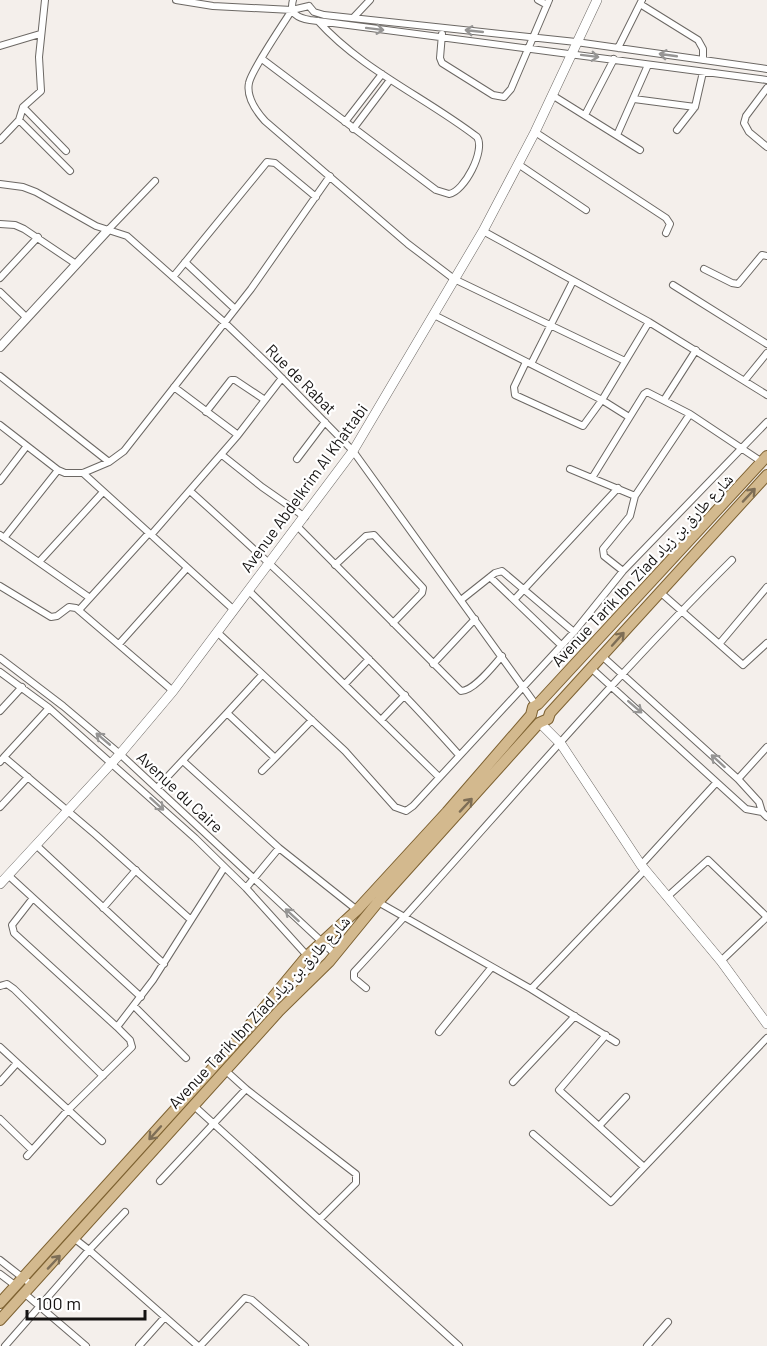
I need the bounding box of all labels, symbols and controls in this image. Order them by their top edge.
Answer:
one-way arrow [365,23,385,34]
one-way arrow [465,25,484,36]
one-way arrow [658,49,678,60]
one-way arrow [579,51,599,62]
street label: Rue de Rabat [262,340,340,418]
street label: Avenue Abdelkrim Al Khattabi [236,400,371,576]
street label: Avenue Tarik Ibn Ziad شارع طارق بن زياد [547,469,738,672]
one-way arrow [742,487,756,502]
one-way arrow [611,632,625,647]
one-way arrow [627,700,642,714]
one-way arrow [95,733,111,746]
street label: Avenue du Caire [133,747,227,836]
one-way arrow [710,753,725,768]
one-way arrow [149,797,164,811]
one-way arrow [459,798,473,813]
one-way arrow [285,908,300,922]
street label: Avenue Tarik Ibn Ziad شارع طارق بن زياد [164,911,355,1114]
one-way arrow [148,1125,162,1140]
one-way arrow [47,1254,61,1269]
scale bar [27,1283,146,1321]
text: 100 m [36,1292,81,1314]

